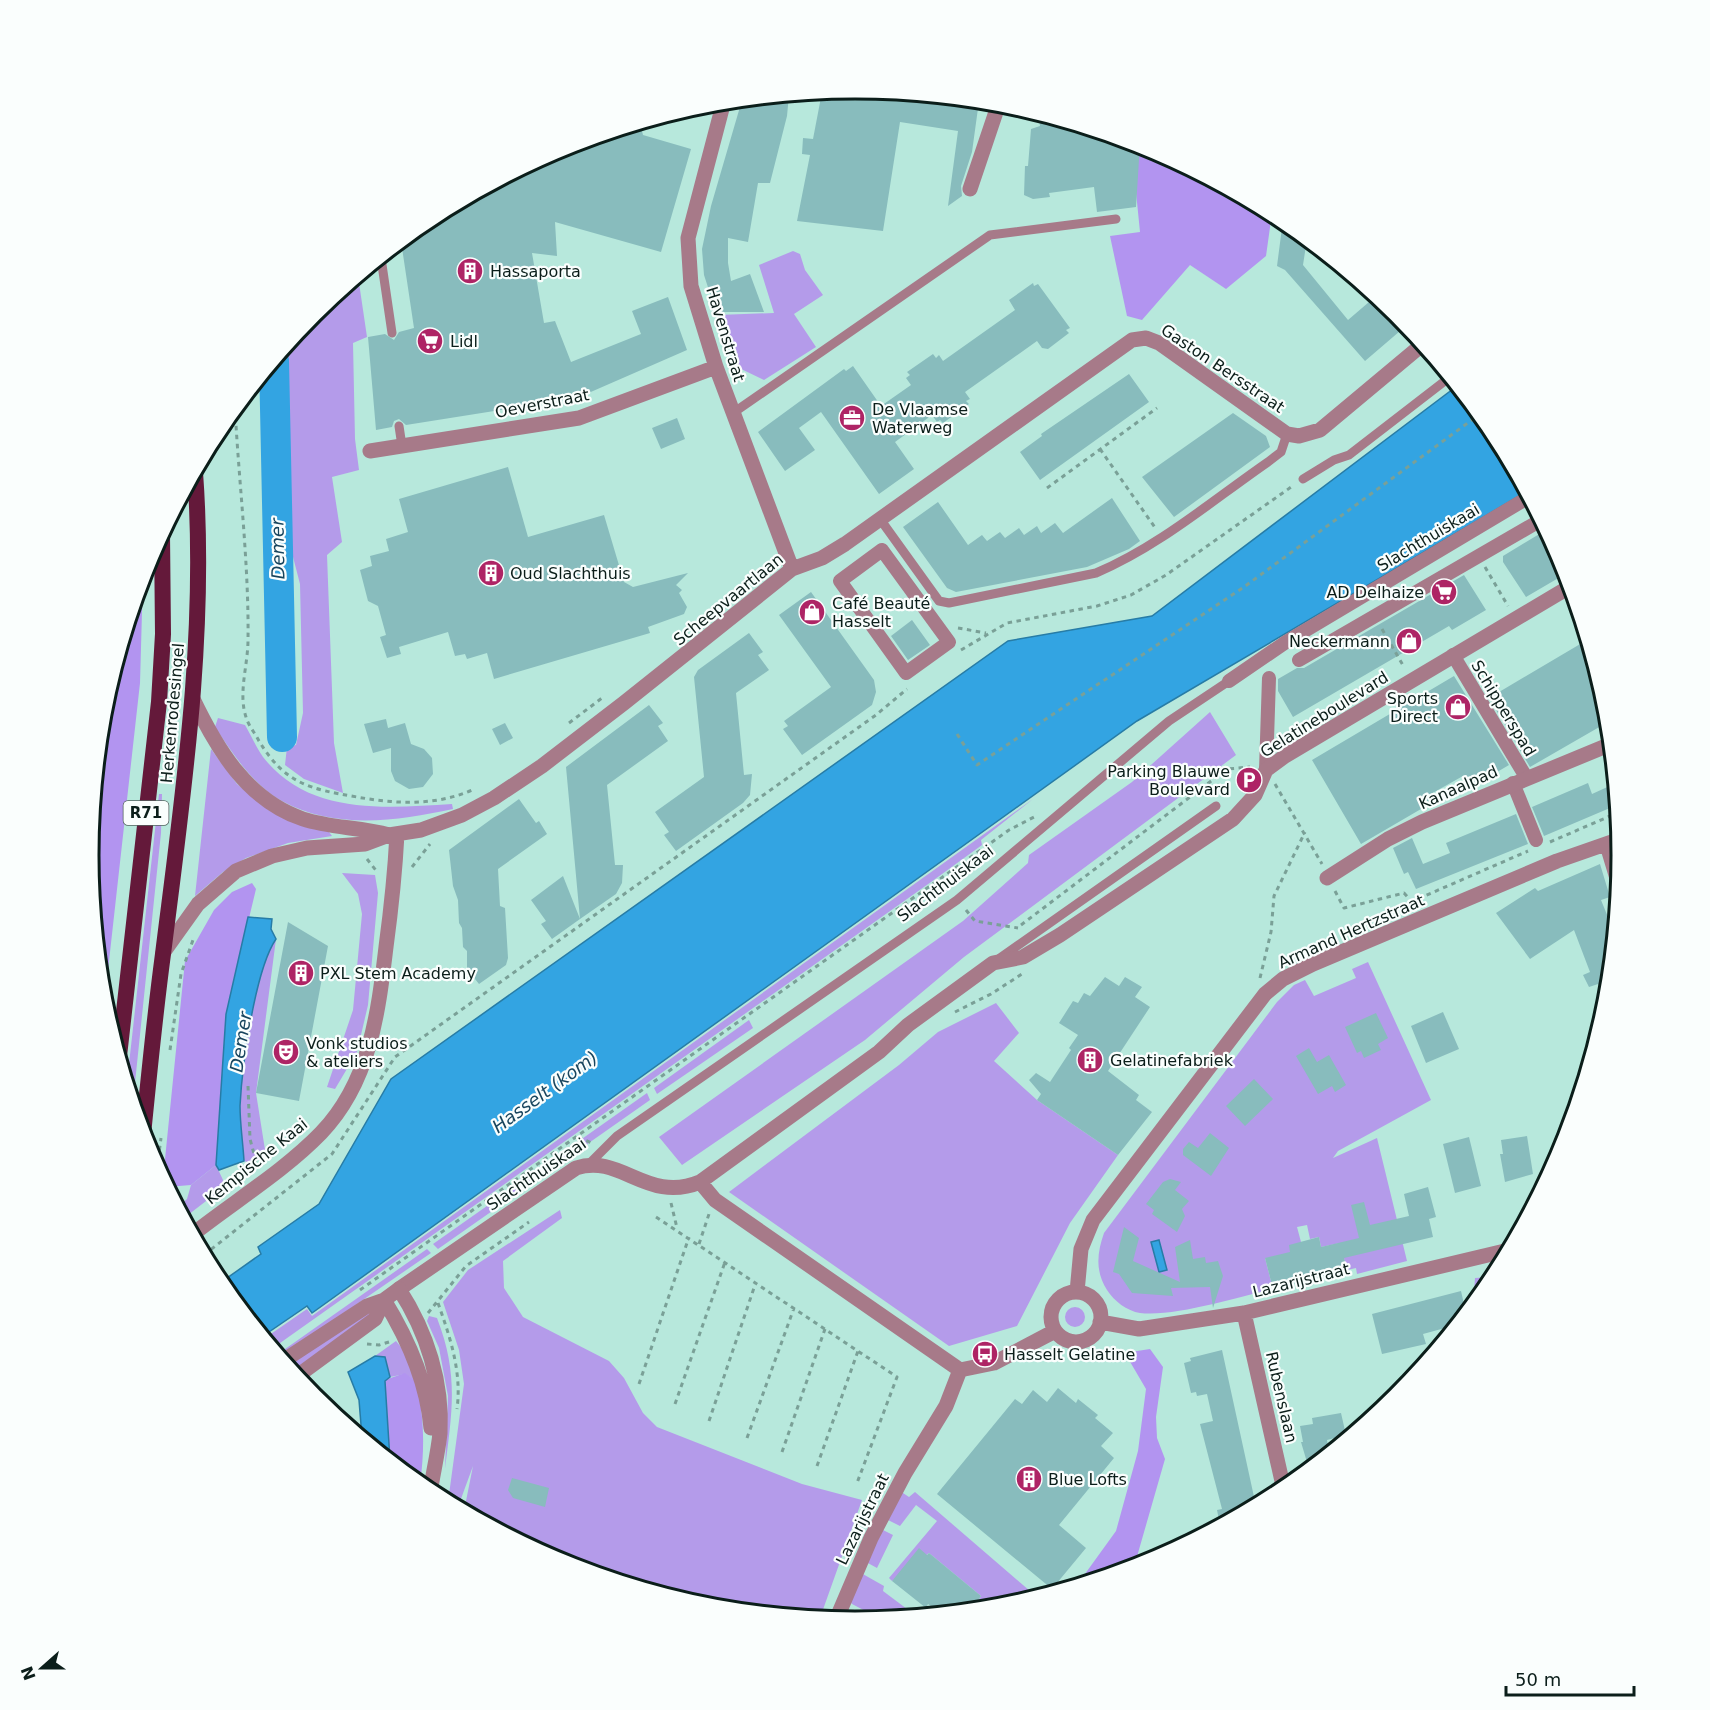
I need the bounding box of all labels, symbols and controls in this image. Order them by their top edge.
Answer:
building icon: Hassaporta [455,256,485,286]
place label: Hassaporta [490,262,581,281]
street label: Havenstraat [702,284,749,384]
street label: Gaston Bersstraat [1157,320,1288,417]
supermarket icon: Lidl [415,326,445,356]
place label: Lidl [450,332,478,351]
street label: Oeverstraat [493,385,591,422]
place label: De Vlaamse Waterweg [872,400,968,437]
office icon: De Vlaamse Waterweg [837,403,867,433]
street label: Slachthuiskaai [1374,499,1483,575]
water label: Demer [266,517,289,580]
street label: Scheepvaartlaan [670,550,787,649]
building icon: Oud Slachthuis [476,558,506,588]
place label: Oud Slachthuis [510,564,631,583]
supermarket icon: AD Delhaize [1429,577,1459,607]
place label: AD Delhaize [1326,583,1424,602]
place label: Café Beauté Hasselt [832,594,930,631]
shop icon: Café Beauté Hasselt [797,597,827,627]
shop icon: Neckermann [1394,626,1424,656]
place label: Neckermann [1289,632,1390,651]
street label: Herkenrodesingel [157,642,188,784]
street label: Schipperspad [1467,657,1540,760]
street label: Gelatineboulevard [1257,667,1392,762]
place label: Sports Direct [1387,689,1438,726]
shop icon: Sports Direct [1443,692,1473,722]
place label: Parking Blauwe Boulevard [1107,762,1230,799]
street label: Kanaalpad [1416,762,1501,813]
parking icon: Parking Blauwe Boulevard [1234,765,1264,795]
road number: R71 [124,801,168,825]
street label: Slachthuiskaai [893,841,997,926]
street label: Armand Hertzstraat [1275,891,1427,972]
building icon: PXL Stem Academy [286,958,316,988]
place label: PXL Stem Academy [320,964,476,983]
water label: Demer [225,1009,256,1074]
place label: Vonk studios & ateliers [306,1034,407,1071]
theatre icon: Vonk studios & ateliers [271,1037,301,1067]
building icon: Gelatinefabriek [1075,1045,1105,1075]
water label: Hasselt (kom) [488,1046,602,1137]
place label: Gelatinefabriek [1110,1051,1234,1070]
street label: Kempische Kaai [201,1114,311,1208]
street label: Slachthuiskaai [483,1134,590,1215]
street label: Lazarijstraat [1251,1259,1352,1302]
bus stop icon: Hasselt Gelatine [970,1339,1000,1369]
place label: Hasselt Gelatine [1004,1345,1135,1364]
street label: Rubenslaan [1262,1350,1301,1445]
building icon: Blue Lofts [1014,1464,1044,1494]
street label: Lazarijstraat [832,1470,893,1568]
place label: Blue Lofts [1048,1470,1127,1489]
north arrow [12,1638,72,1698]
scale bar [1506,1659,1634,1697]
text: N [17,1664,40,1683]
text: 50 m [1515,1669,1561,1690]

